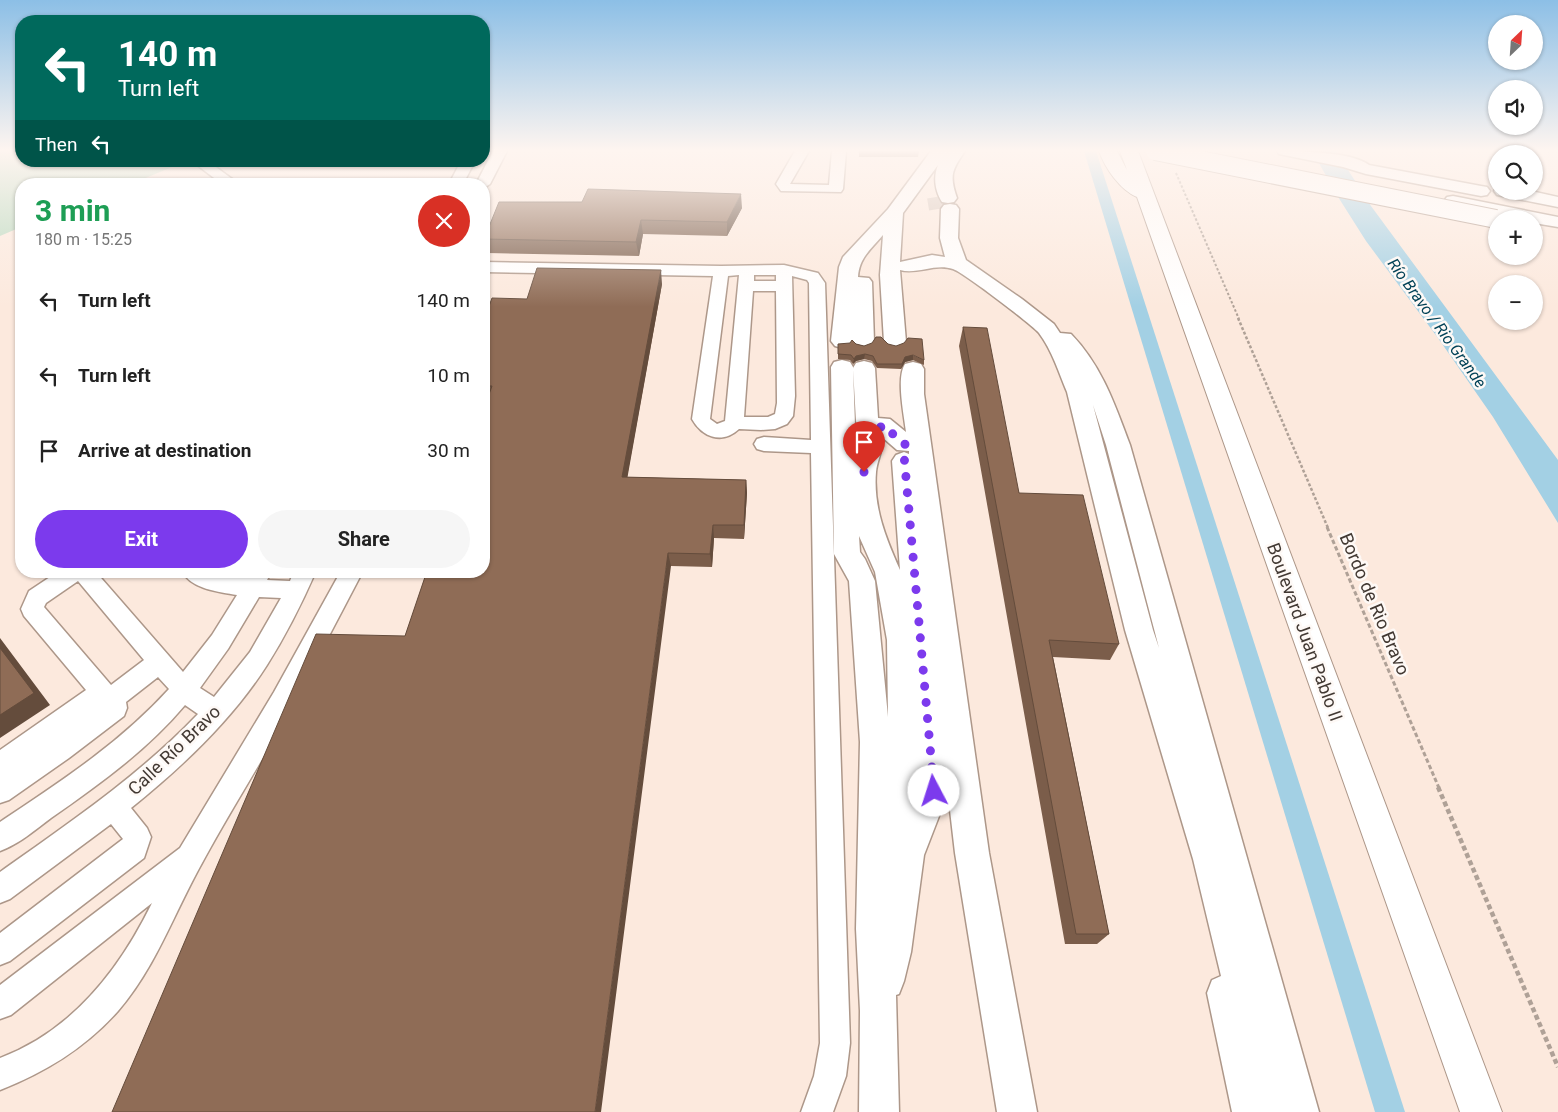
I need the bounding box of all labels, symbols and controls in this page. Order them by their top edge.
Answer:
north arrow [1488,15,1542,70]
map controls [1488,15,1543,330]
text: 140 m [118,34,217,75]
icon: left [35,35,100,100]
text: Turn left [118,76,199,101]
button: sound [1488,80,1543,135]
icon: left [87,130,115,158]
text: Then [35,133,77,156]
button: search [1488,145,1543,200]
text: 3 min [35,193,110,228]
button: close [418,195,470,247]
button: + [1488,210,1543,265]
text: 180 m · 15:25 [35,230,132,249]
water label: Río Bravo / Rio Grande [1384,255,1490,391]
button: − [1488,275,1543,330]
icon: left [35,287,63,315]
text: Turn left [78,289,151,312]
text: 140 m [417,289,470,312]
icon: left [35,362,63,390]
text: Turn left [78,364,151,387]
text: 10 m [427,364,470,387]
pin [843,421,885,472]
icon: arrive [850,428,878,456]
icon: arrive [35,437,63,465]
text: Arrive at destination [78,439,251,462]
text: 30 m [427,439,470,462]
button: Exit [35,510,248,568]
button: Share [258,510,470,568]
street label: Bordo de Rio Bravo [1336,530,1414,678]
street label: Boulevard Juan Pablo II [1263,540,1347,724]
street label: Calle Río Bravo [124,701,224,799]
position arrow [907,764,959,816]

